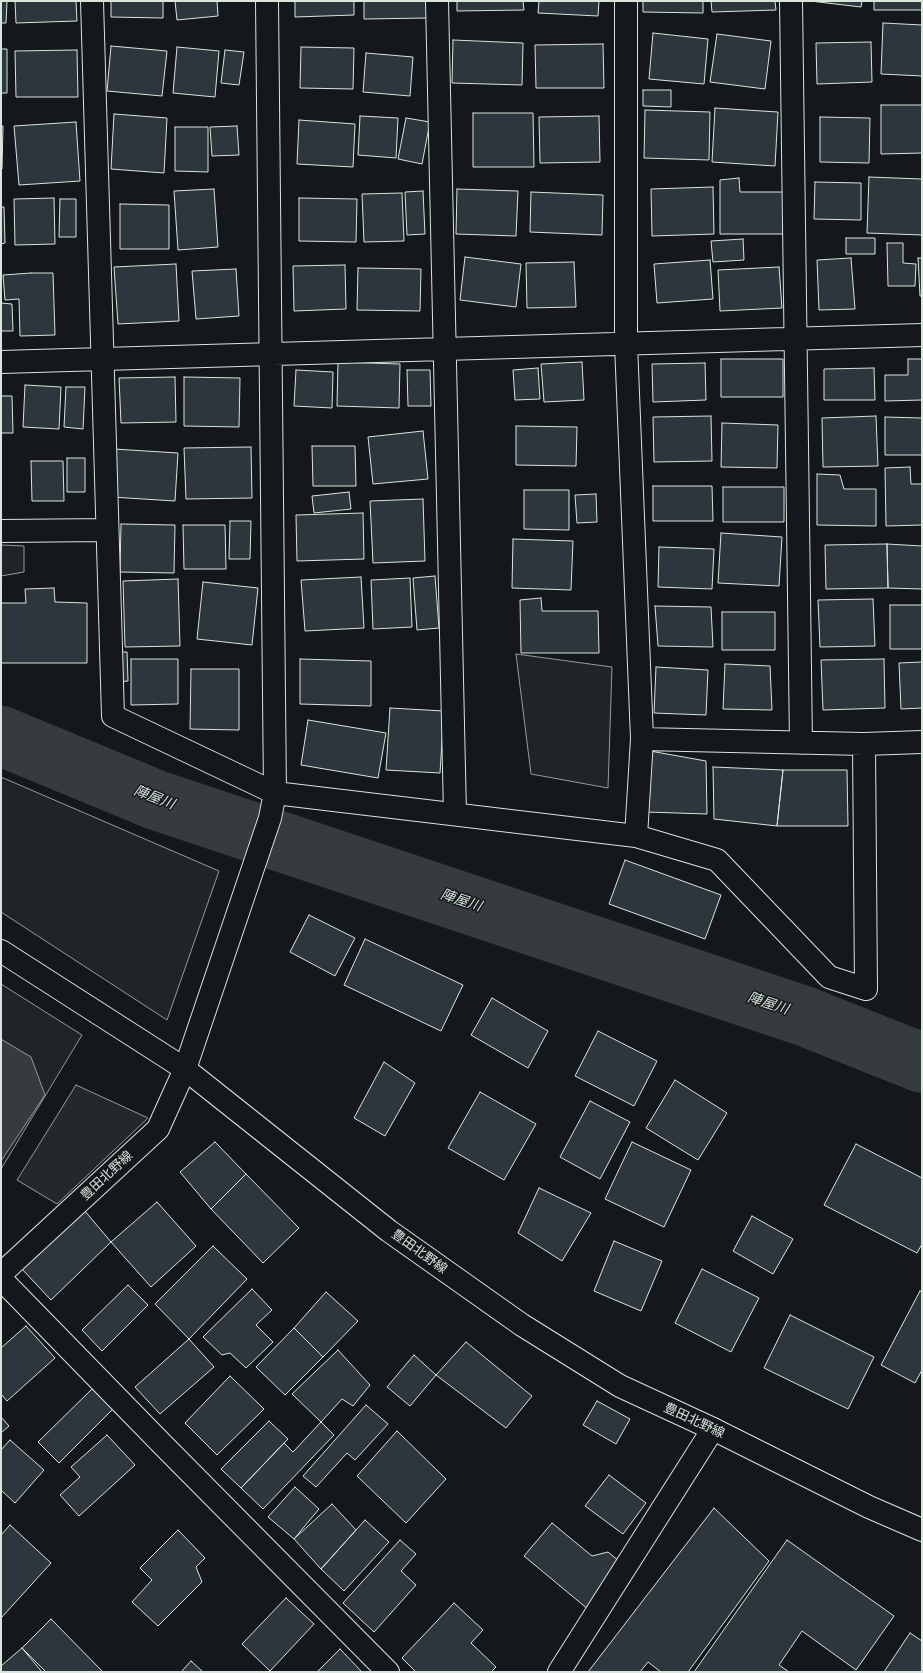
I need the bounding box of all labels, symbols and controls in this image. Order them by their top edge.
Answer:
water label: 陣屋川 [131,783,177,813]
water label: 陣屋川 [438,887,484,915]
water label: 陣屋川 [745,990,791,1018]
street label: 豊田北野線 [78,1148,136,1204]
street label: 豊田北野線 [388,1227,450,1277]
street label: 豊田北野線 [661,1400,727,1442]

